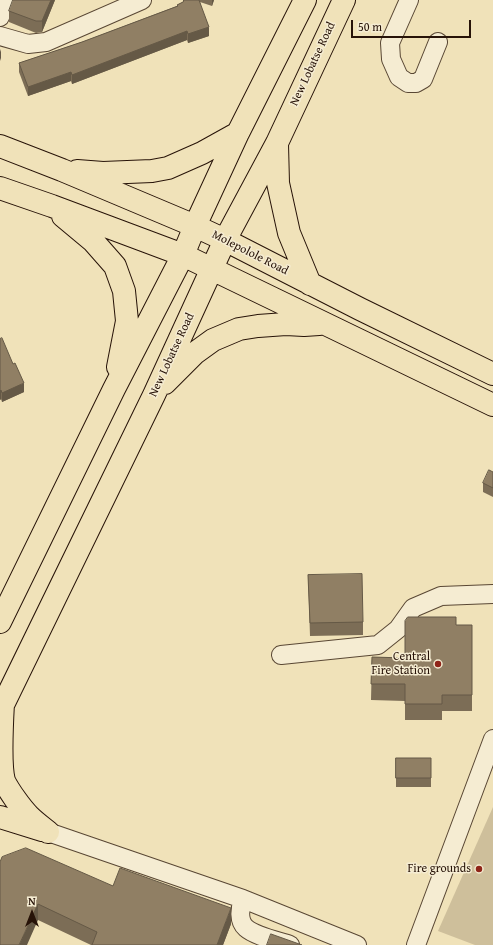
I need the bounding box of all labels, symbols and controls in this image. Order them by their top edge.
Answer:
scale bar [353,12,473,38]
text: 50 m [358,18,382,35]
street label: New Lobatse Road [287,20,339,108]
street label: Molepolole Road [209,228,291,278]
street label: New Lobatse Road [146,311,198,399]
place label: Central Fire Station [372,650,430,678]
marker: Central Fire Station [433,659,443,669]
place label: Fire grounds [407,862,471,876]
marker: Fire grounds [474,864,484,874]
north arrow [12,893,52,933]
text: N [28,893,36,909]

